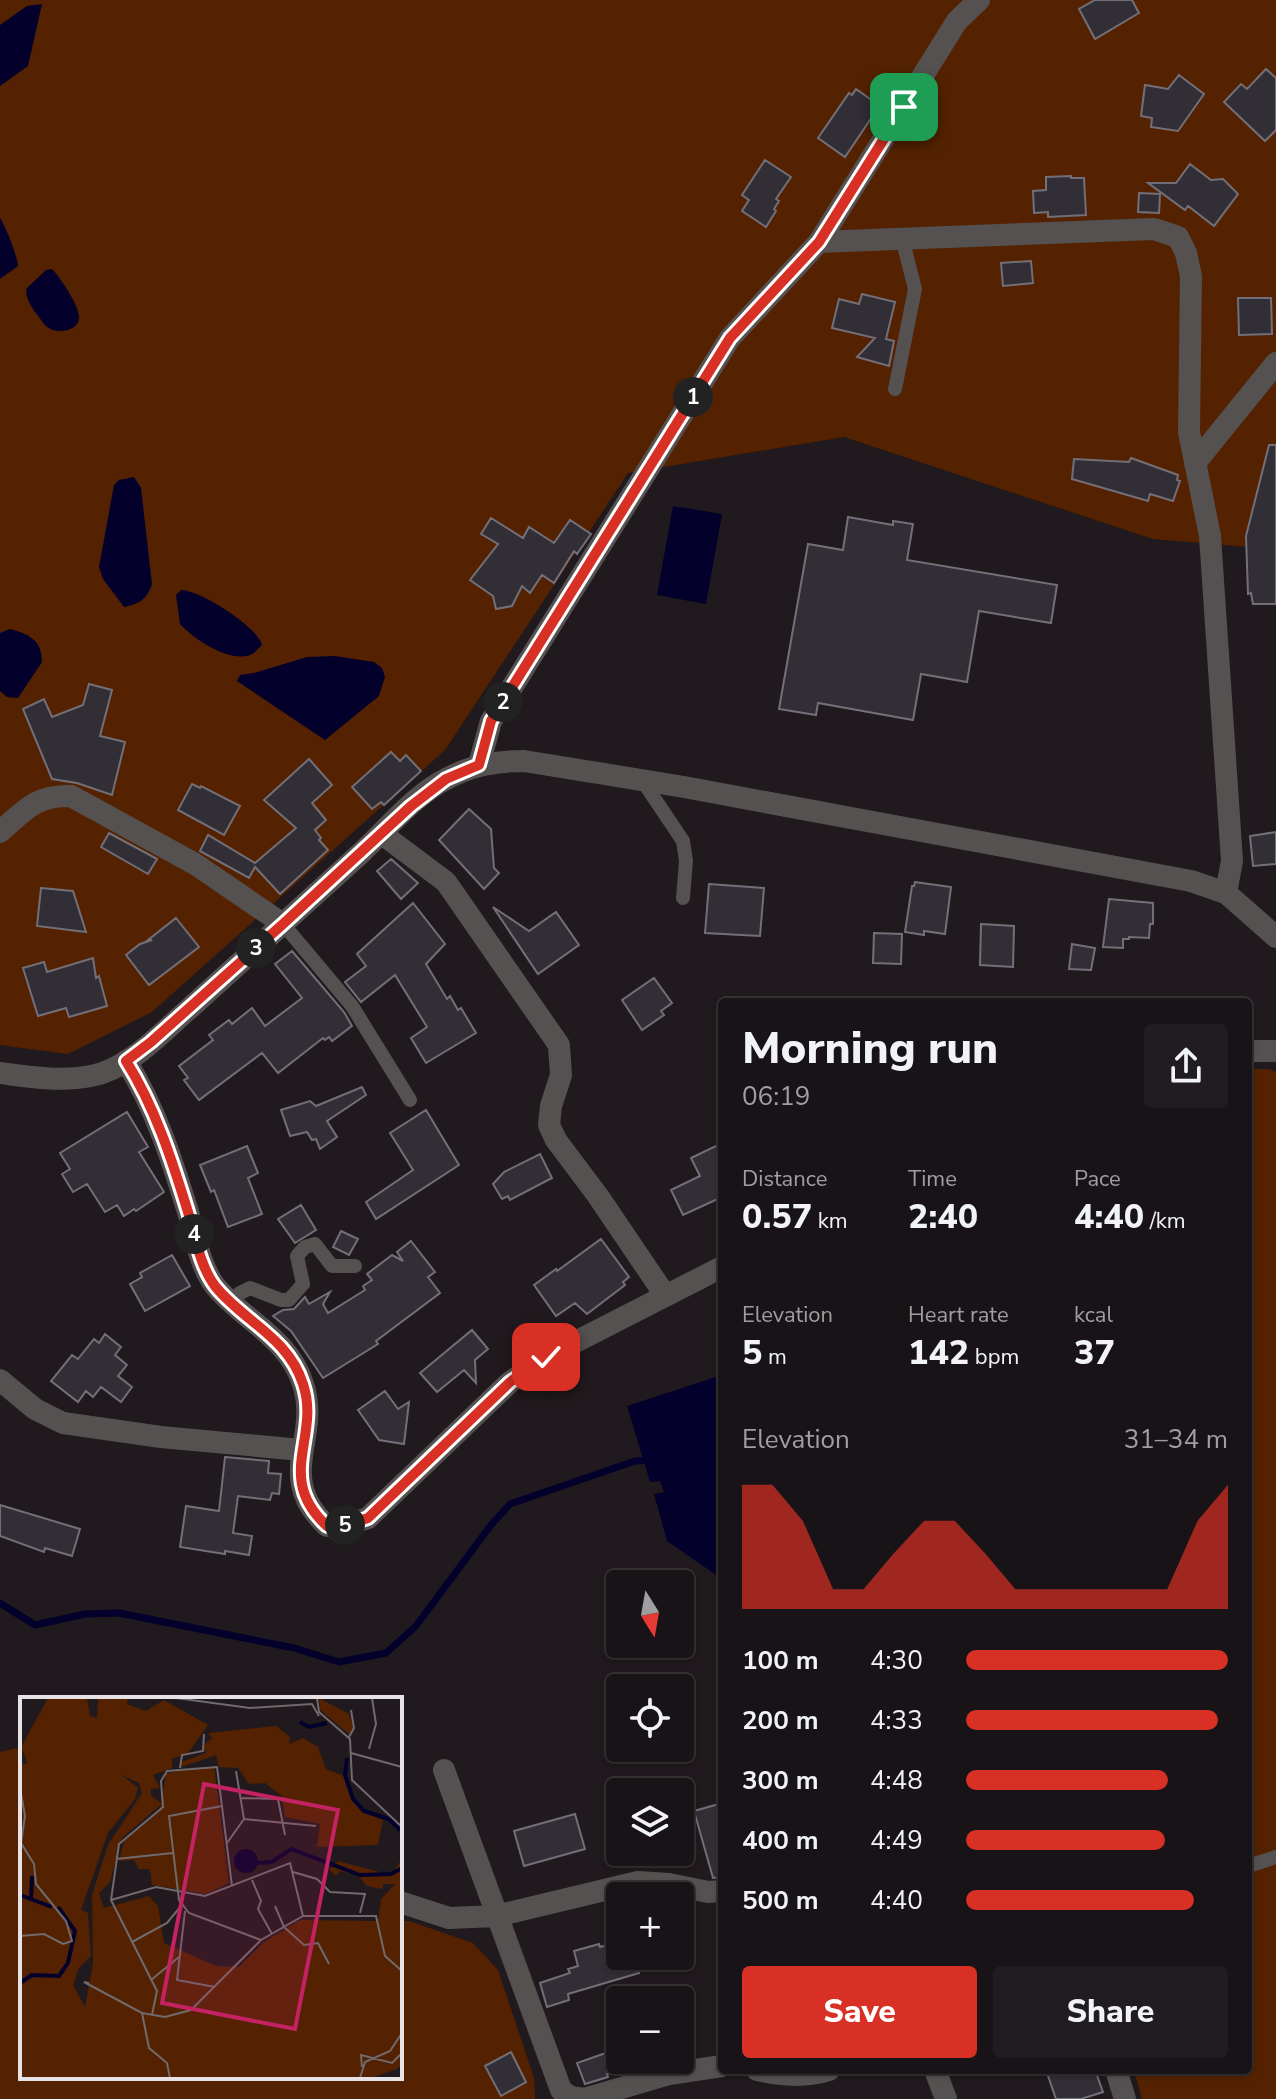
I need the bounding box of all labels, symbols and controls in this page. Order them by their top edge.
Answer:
pin [870,73,938,141]
icon: arrive [882,85,926,129]
pin: 1 [673,377,713,417]
text: 1 [686,382,700,412]
pin: 2 [483,682,523,722]
text: 2 [496,687,510,717]
pin: 3 [236,928,276,968]
text: 3 [249,933,263,963]
text: Morning run [742,1019,998,1079]
button: share [1144,1024,1228,1108]
text: 06:19 [742,1079,810,1114]
text: Distance [742,1164,827,1194]
text: Time [908,1164,957,1194]
text: Pace [1074,1164,1121,1194]
text: 0.57 [742,1194,812,1240]
text: 2:40 [908,1194,978,1240]
text: 4:40 [1074,1194,1144,1240]
text: km [812,1206,848,1236]
text: /km [1144,1206,1186,1236]
pin: 4 [174,1214,214,1254]
text: 4 [187,1219,201,1249]
text: Elevation [742,1300,833,1330]
text: Heart rate [908,1300,1009,1330]
text: kcal [1074,1300,1113,1330]
pin [512,1323,580,1391]
text: 5 [742,1330,762,1376]
text: 142 [908,1330,969,1376]
text: 37 [1074,1330,1115,1376]
icon: check [524,1335,568,1379]
text: m [762,1342,787,1372]
text: bpm [969,1342,1019,1372]
text: Elevation [742,1422,850,1457]
text: 31–34 m [1124,1422,1228,1457]
pin: 5 [325,1505,365,1545]
text: 5 [338,1510,352,1540]
north arrow [606,1570,694,1658]
map controls [606,1570,694,2074]
text: 100 m [742,1643,819,1678]
text: 4:30 [870,1643,923,1678]
button: locate [606,1674,694,1762]
inset map [20,1697,402,2079]
text: 200 m [742,1703,819,1738]
text: 4:33 [870,1703,923,1738]
text: 300 m [742,1763,819,1798]
text: 4:48 [870,1763,923,1798]
button: layers [606,1778,694,1866]
text: 400 m [742,1823,819,1858]
text: 4:49 [870,1823,923,1858]
button: + [606,1882,694,1970]
text: 500 m [742,1883,819,1918]
text: 4:40 [870,1883,923,1918]
button: Save [742,1966,977,2058]
button: Share [993,1966,1228,2058]
button: − [606,1986,694,2074]

